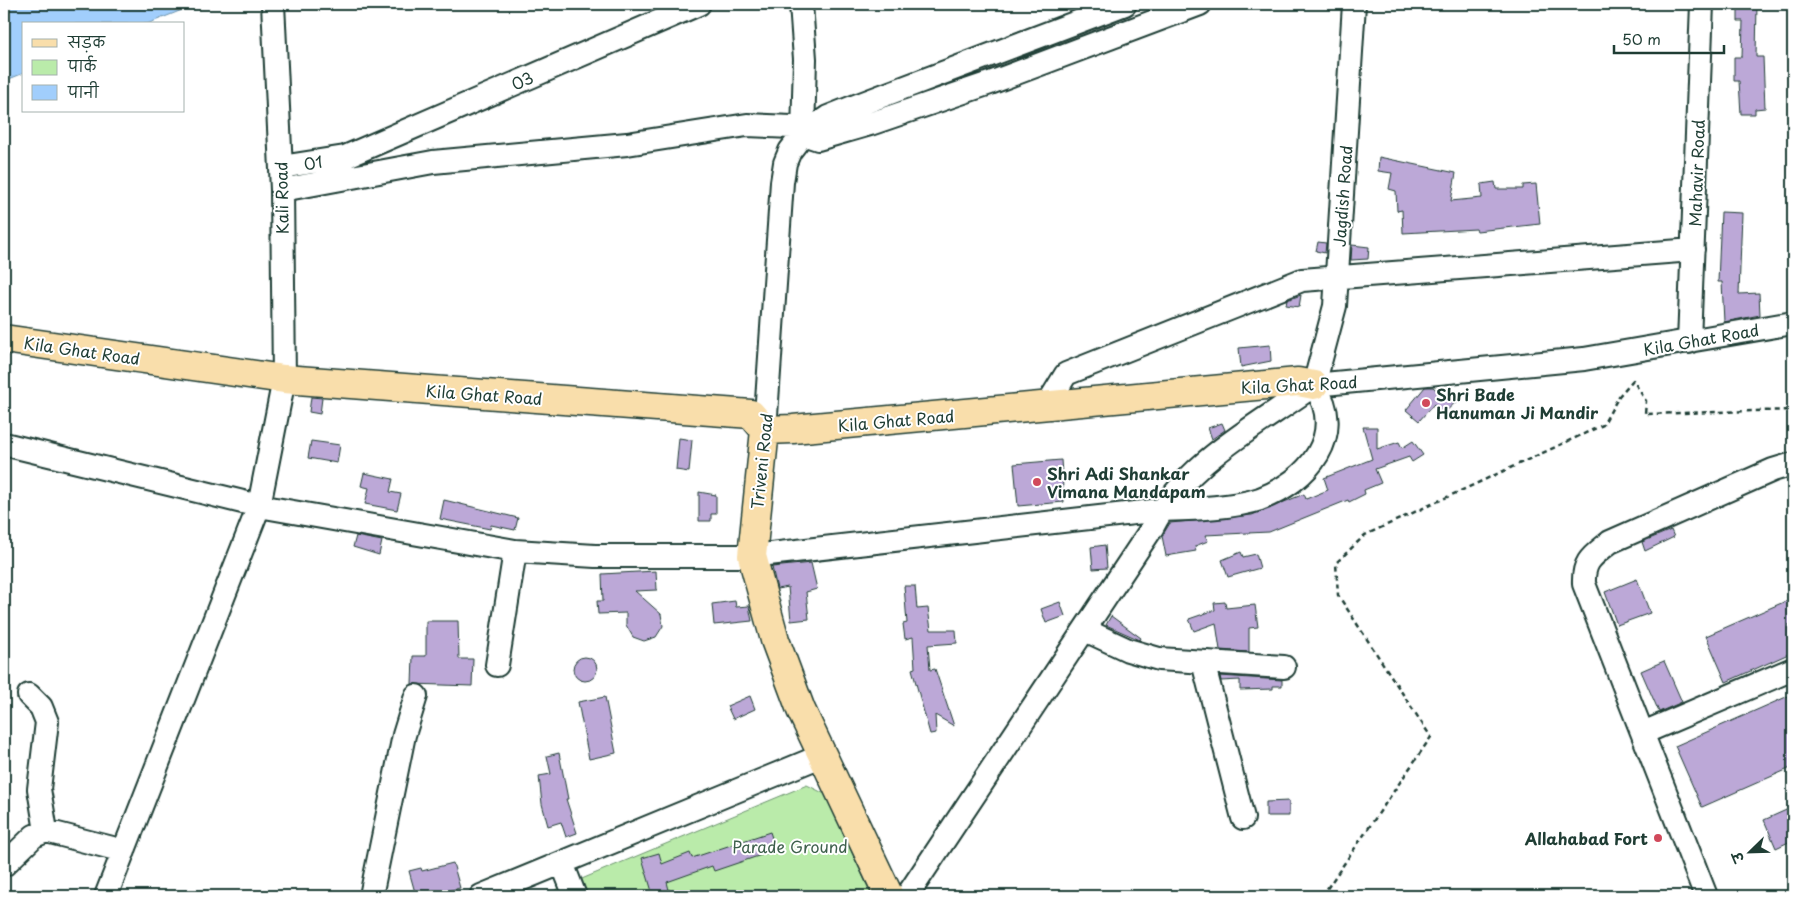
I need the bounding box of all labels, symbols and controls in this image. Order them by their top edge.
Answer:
legend [22,22,185,112]
scale bar [1614,22,1724,54]
text: 50 m [1622,27,1661,50]
text: सड़क [67,30,106,53]
text: पार्क [67,54,98,77]
street label: 03 [507,65,537,95]
text: पानी [67,80,100,103]
street label: Mahavir Road [1682,119,1710,227]
street label: Jagdish Road [1326,144,1358,248]
street label: 01 [302,149,324,175]
street label: Kali Road [268,161,294,235]
street label: Kila Ghat Road [1641,317,1761,361]
street label: Kila Ghat Road [22,330,142,370]
street label: Kila Ghat Road [1240,369,1358,399]
street label: Kila Ghat Road [425,378,543,410]
place label: Shri Bade Hanuman Ji Mandir [1436,382,1599,424]
marker: Shri Bade Hanuman Ji Mandir [1420,397,1432,409]
street label: Kila Ghat Road [837,403,955,437]
street label: Triveni Road [744,412,778,510]
place label: Shri Adi Shankar Vimana Mandapam [1047,461,1206,503]
marker: Shri Adi Shankar Vimana Mandapam [1031,476,1043,488]
place label: Allahabad Fort [1524,826,1648,850]
north arrow [1724,828,1774,878]
marker: Allahabad Fort [1652,832,1664,844]
park label: Parade Ground [732,834,848,858]
text: उ [1725,847,1750,868]

